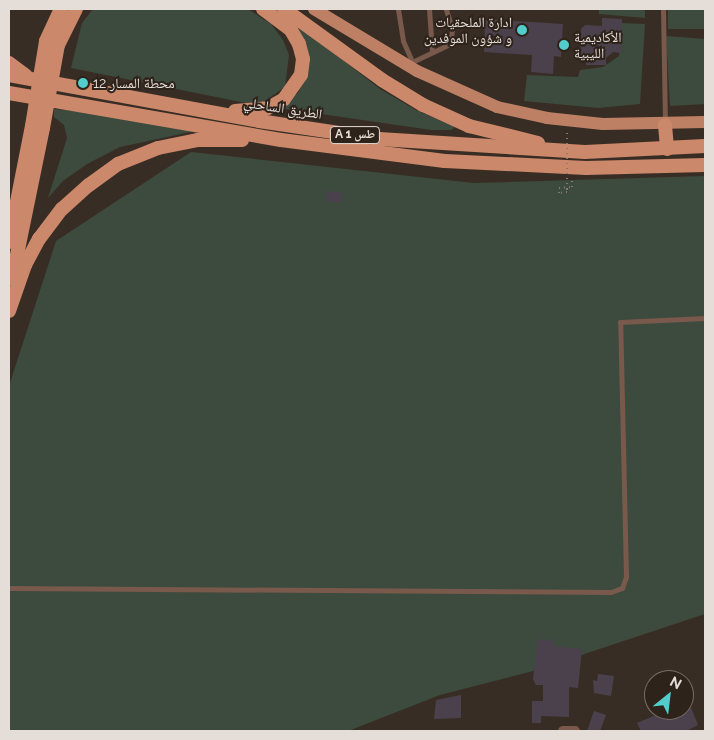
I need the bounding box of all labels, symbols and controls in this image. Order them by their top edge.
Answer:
place label: ادارة الملحقيات و شؤون الموفدين [424,14,512,46]
marker: ادارة الملحقيات و شؤون الموفدين [516,24,528,36]
place label: الأكاديمية الليبية [574,29,622,62]
marker: الأكاديمية الليبية [558,39,570,51]
place label: محطة المسار 12 [93,75,175,91]
marker: محطة المسار 12 [77,77,89,89]
street label: الطريق الساحلي [243,94,323,122]
road number: A 1 طس [329,126,381,144]
north arrow [644,670,694,720]
text: N [667,673,684,692]

